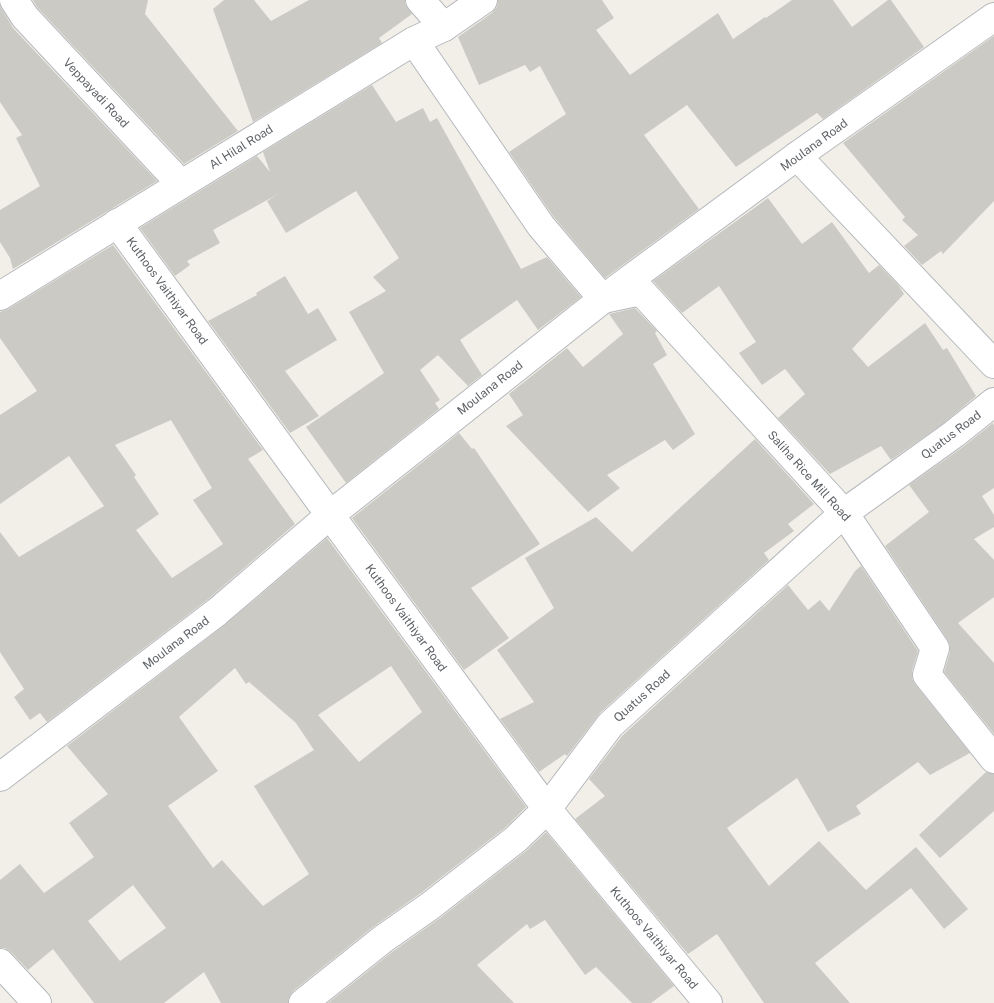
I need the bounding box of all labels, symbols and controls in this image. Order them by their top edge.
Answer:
street label: Veppayadi Road [60,56,132,130]
street label: Moulana Road [778,116,850,174]
street label: Al Hilal Road [207,122,275,172]
street label: Kuthoos Vaithiyar Road [123,235,211,347]
street label: Moulana Road [454,358,526,418]
street label: Quatus Road [918,408,984,462]
street label: Saliha Rice Mill Road [765,428,853,524]
street label: Kuthoos Vaithiyar Road [362,562,450,674]
street label: Moulana Road [140,614,212,672]
street label: Quatus Road [611,667,673,725]
street label: Kuthoos Vaithiyar Road [607,884,701,992]

